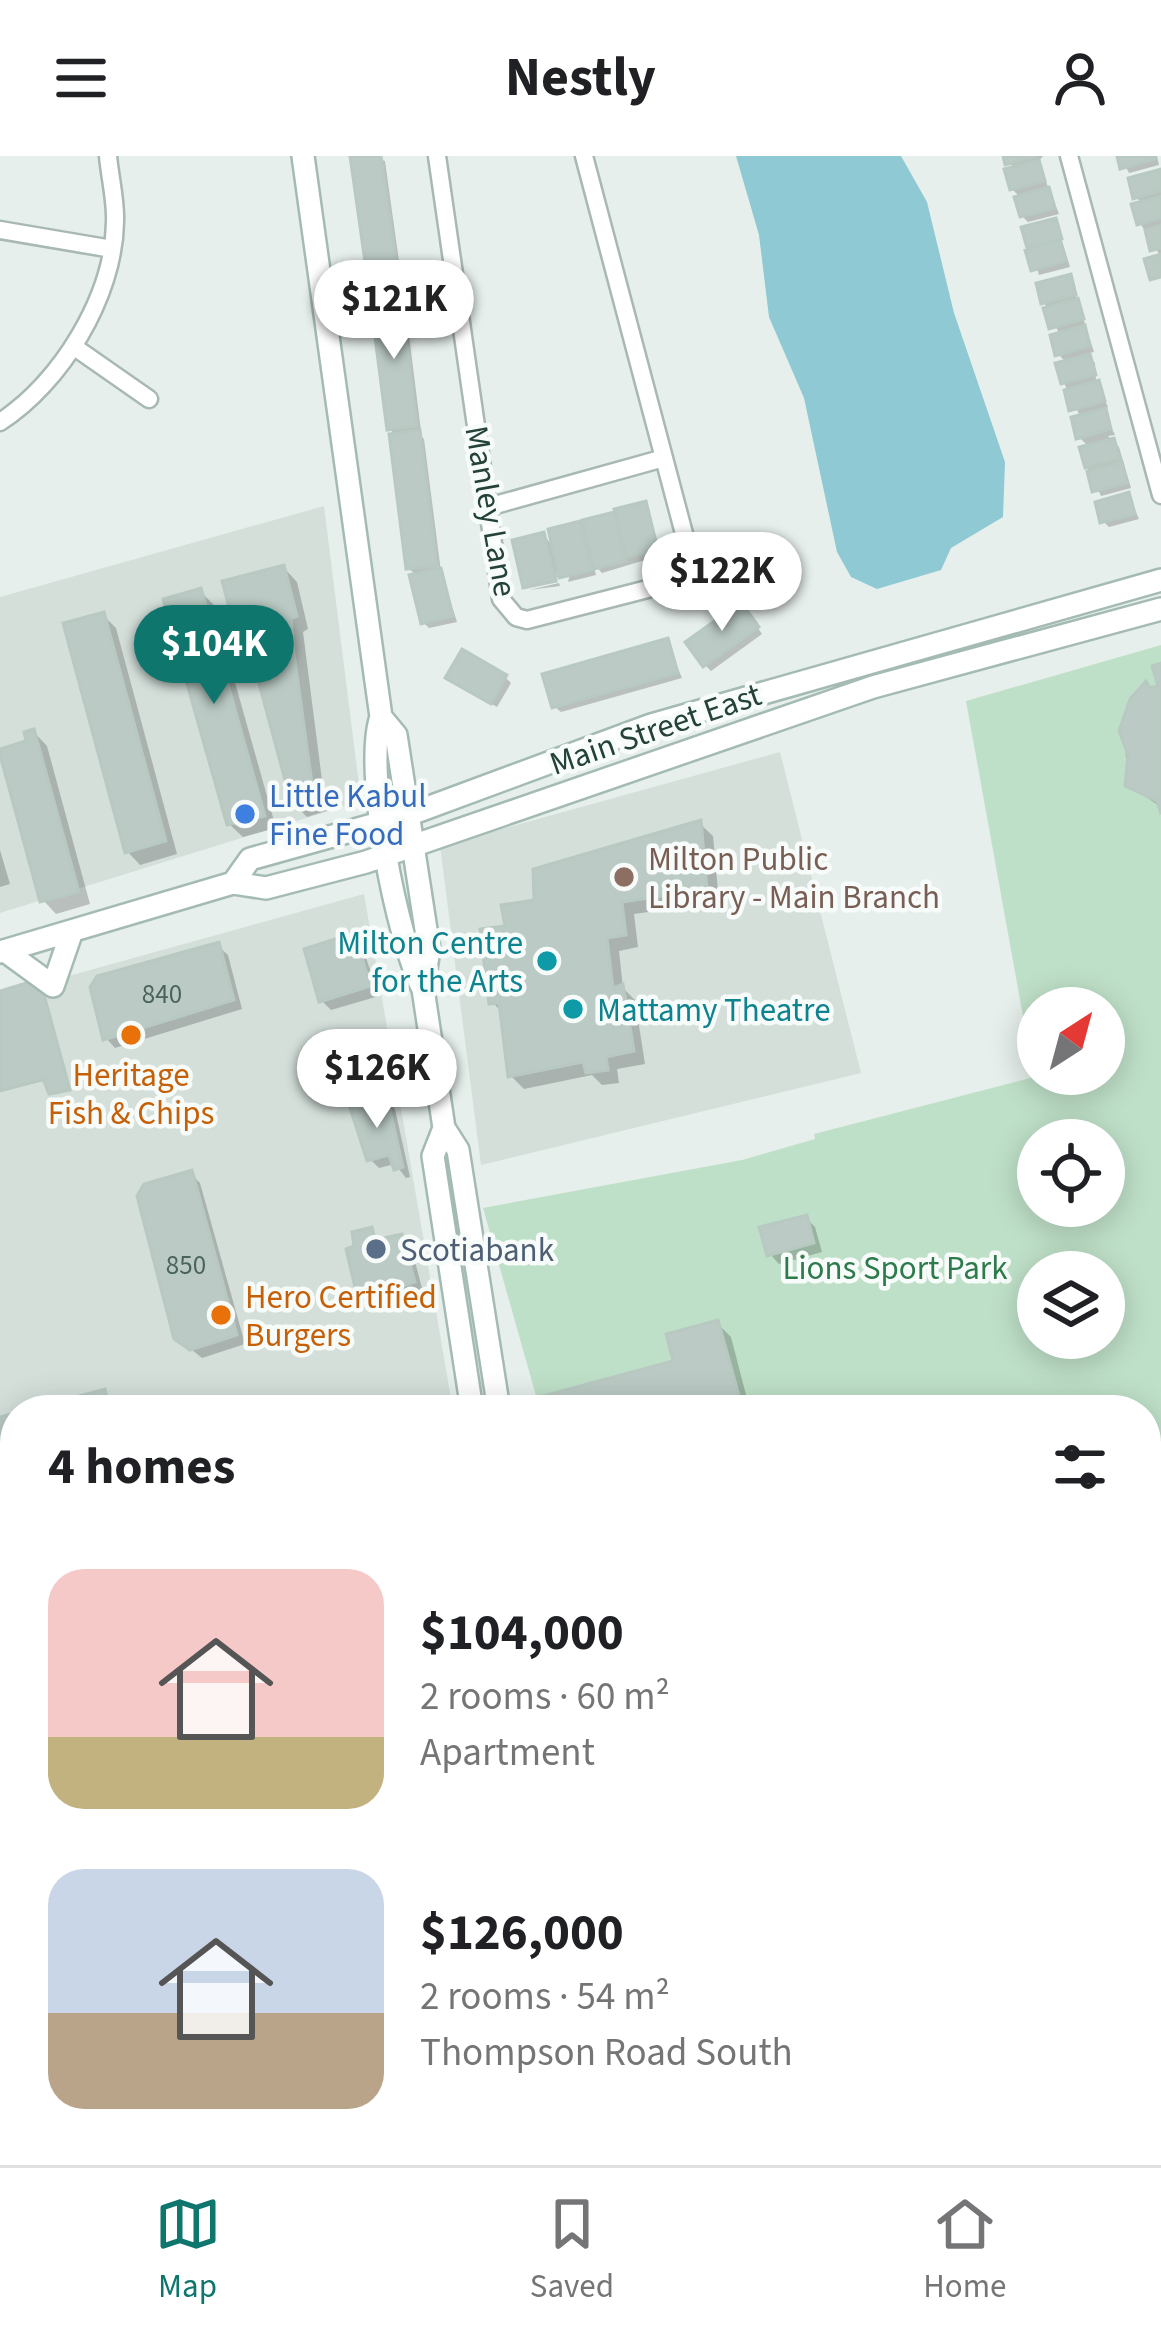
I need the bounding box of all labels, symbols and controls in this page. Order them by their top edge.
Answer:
text: Nestly [505,40,656,117]
icon: menu [48,45,114,111]
icon: person [1047,45,1113,111]
pin: $121K [310,260,478,362]
text: $121K [341,271,447,327]
street label: Manley Lane [452,422,529,600]
pin: $122K [638,532,806,634]
text: $122K [669,543,775,599]
pin: $104K [130,605,298,707]
text: $104K [161,616,267,672]
street label: Main Street East [543,671,768,788]
place label: Little Kabul Fine Food [269,773,427,858]
marker: Little Kabul Fine Food [232,801,258,827]
place label: Milton Public Library - Main Branch [648,836,940,921]
marker: Milton Public Library - Main Branch [611,864,637,890]
place label: Milton Centre for the Arts [337,920,523,1005]
marker: Milton Centre for the Arts [534,948,560,974]
house number: 840 [142,975,182,1014]
place label: Mattamy Theatre [597,987,831,1034]
north arrow [1017,987,1125,1095]
map controls [1017,987,1125,1359]
marker: Mattamy Theatre [560,996,586,1022]
marker: Heritage Fish & Chips [118,1022,144,1048]
pin: $126K [293,1029,461,1131]
text: $126K [324,1040,430,1096]
place label: Heritage Fish & Chips [48,1052,214,1137]
button: locate [1017,1119,1125,1227]
place label: Scotiabank [400,1227,555,1274]
marker: Scotiabank [363,1236,389,1262]
park label: Lions Sport Park [782,1245,1008,1292]
house number: 850 [166,1246,206,1285]
button: layers [1017,1251,1125,1359]
place label: Hero Certified Burgers [245,1274,437,1359]
marker: Hero Certified Burgers [208,1302,234,1328]
text: 4 homes [48,1431,235,1503]
icon: filters [1047,1434,1113,1500]
text: $104,000 [420,1597,624,1669]
icon: home [144,1617,288,1761]
text: 2 rooms · 60 m² [420,1669,670,1725]
text: Apartment [420,1725,595,1781]
text: $126,000 [420,1897,624,1969]
icon: home [144,1917,288,2061]
text: 2 rooms · 54 m² [420,1969,670,2025]
text: Thompson Road South [420,2025,793,2081]
tab: Map [155,2191,221,2310]
tab: Saved [530,2191,614,2310]
tab: Home [923,2191,1006,2310]

